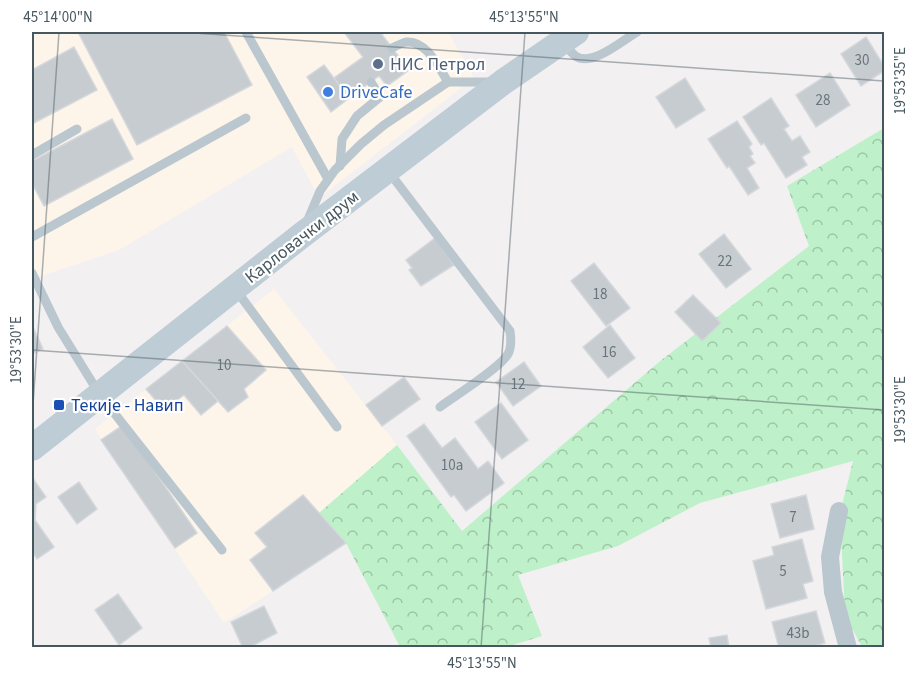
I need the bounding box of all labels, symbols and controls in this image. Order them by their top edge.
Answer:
text: 45°14'00"N [23,7,93,28]
text: 45°13'55"N [489,7,559,28]
text: 19°53'35"E [890,47,911,115]
house number: 30 [855,50,869,71]
place label: НИС Петрол [390,52,485,77]
marker: НИС Петрол [371,57,385,71]
place label: DriveCafe [340,80,412,105]
marker: DriveCafe [321,85,335,99]
house number: 28 [816,90,830,111]
street label: Карловачки друм [240,185,364,289]
house number: 22 [718,251,732,272]
house number: 18 [593,284,607,305]
text: 19°53'30"E [6,316,27,384]
house number: 16 [602,342,616,363]
house number: 10 [217,355,231,376]
house number: 12 [511,374,525,395]
text: 19°53'30"E [890,376,911,444]
place label: Текије - Навип [71,393,184,418]
marker: Текије - Навип [52,398,66,412]
house number: 10a [441,455,463,476]
house number: 7 [789,507,797,528]
house number: 5 [779,561,787,582]
house number: 43b [786,623,810,644]
text: 45°13'55"N [447,653,517,674]

